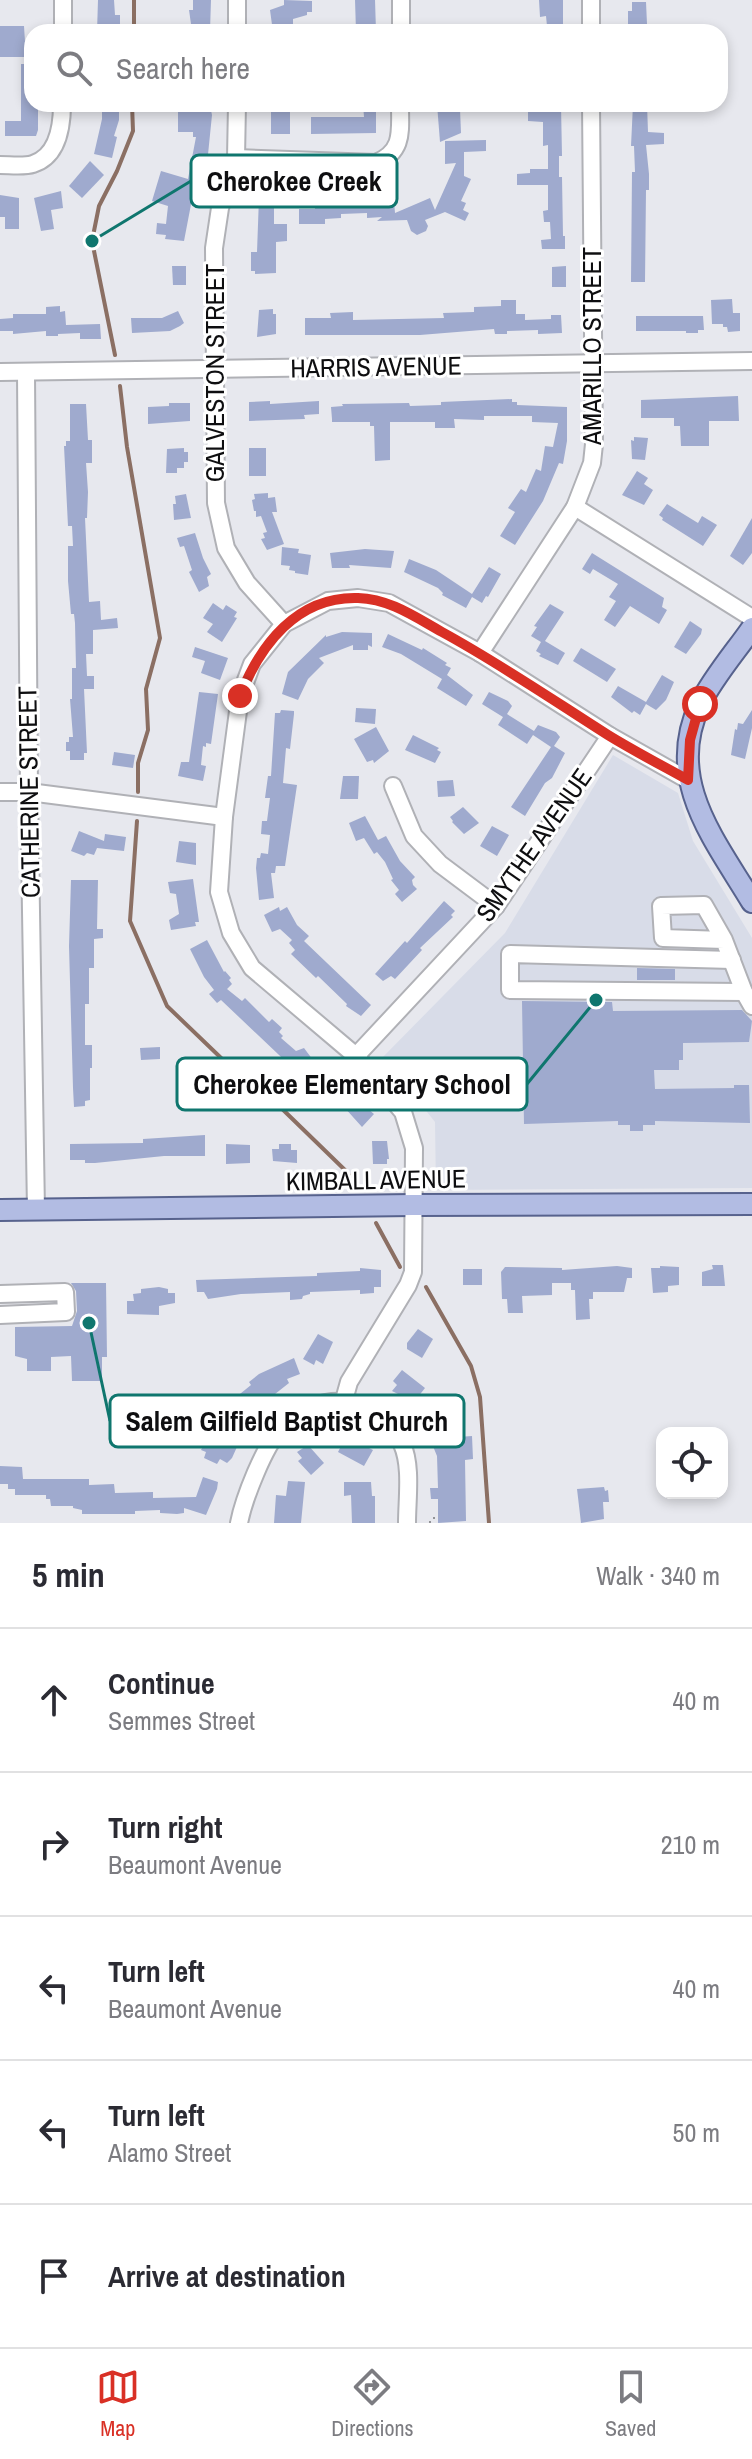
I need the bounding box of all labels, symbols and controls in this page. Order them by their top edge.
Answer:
search box [24,24,728,112]
icon: search [52,46,96,90]
text: Search here [116,48,250,88]
callout: Cherokee Creek [191,155,397,207]
text: Cherokee Creek [207,162,382,200]
street label: AMARILLO STREET [574,247,609,446]
street label: GALVESTON STREET [197,264,232,482]
street label: HARRIS AVENUE [290,348,462,385]
route end [222,678,258,714]
street label: CATHERINE STREET [9,686,48,898]
route start [682,686,718,722]
street label: SMYTHE AVENUE [468,761,599,928]
callout: Cherokee Elementary School [177,1058,527,1110]
text: Cherokee Elementary School [193,1065,511,1103]
street label: KIMBALL AVENUE [286,1160,466,1199]
callout: Salem Gilfield Baptist Church [110,1395,464,1447]
text: Salem Gilfield Baptist Church [126,1402,448,1440]
map controls [656,1427,728,1499]
button: locate [656,1427,728,1499]
text: 5 min [32,1552,105,1598]
text: Walk · 340 m [596,1558,720,1593]
text: Continue [108,1663,215,1703]
icon: ahead [32,1678,76,1722]
text: 40 m [673,1683,720,1718]
text: Semmes Street [108,1703,255,1738]
text: Turn right [108,1807,222,1847]
icon: right [32,1822,76,1866]
text: 210 m [661,1827,720,1862]
text: Beaumont Avenue [108,1847,282,1882]
text: Turn left [108,1951,205,1991]
icon: left [32,1966,76,2010]
text: 40 m [673,1971,720,2006]
text: Beaumont Avenue [108,1991,282,2026]
text: Turn left [108,2095,205,2135]
icon: left [32,2110,76,2154]
text: 50 m [673,2115,720,2150]
text: Alamo Street [108,2135,231,2170]
icon: arrive [32,2254,76,2298]
text: Arrive at destination [108,2256,346,2296]
tab: Map [96,2365,140,2443]
tab: Directions [331,2365,414,2443]
tab: Saved [605,2365,656,2443]

